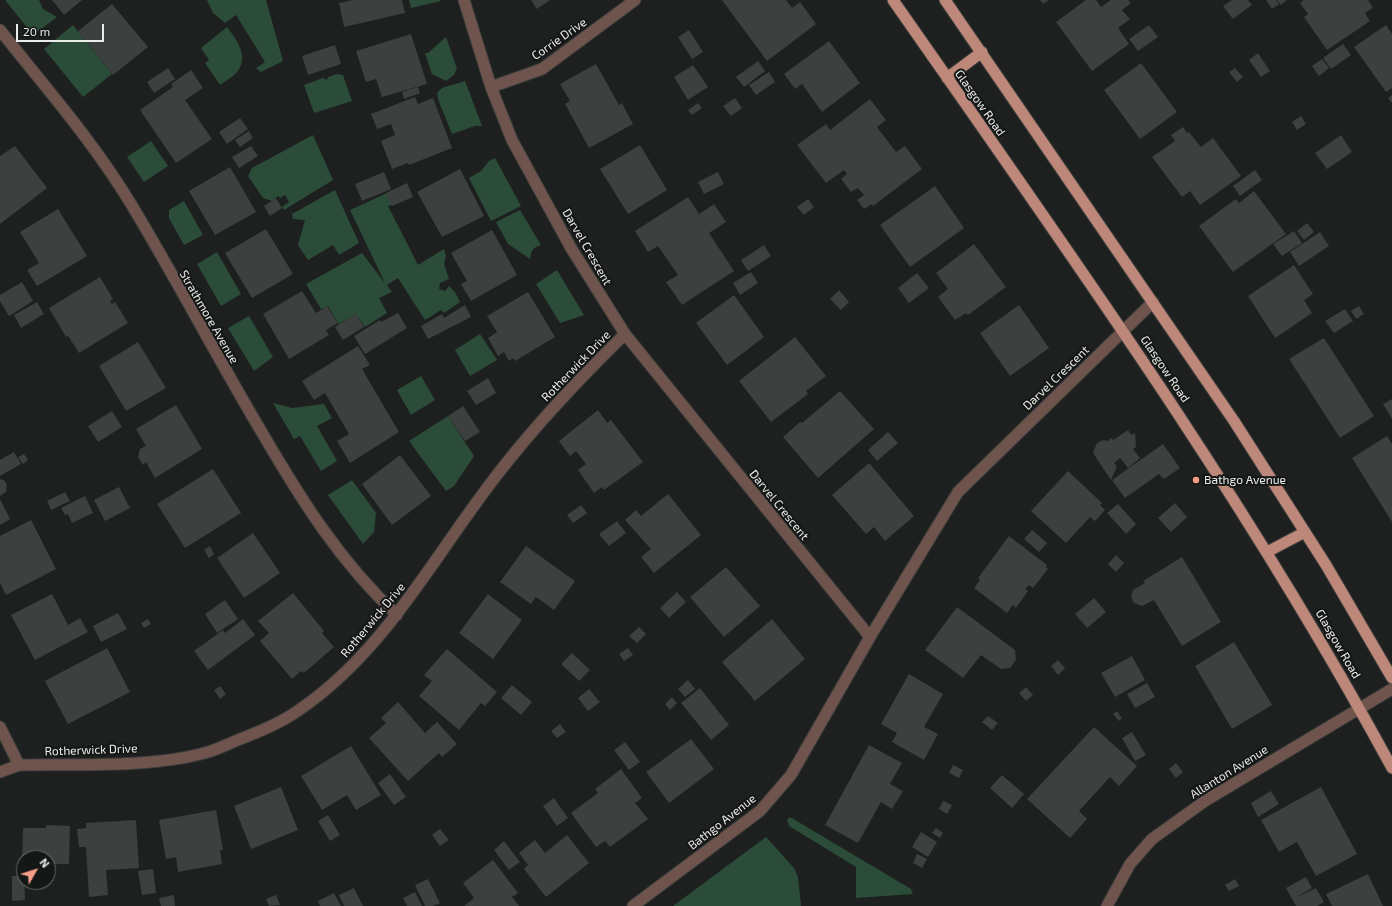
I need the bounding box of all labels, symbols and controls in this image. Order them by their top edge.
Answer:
street label: Corrie Drive [529,15,589,63]
scale bar [18,16,106,42]
text: 20 m [23,24,50,38]
street label: Glasgow Road [952,67,1008,139]
street label: Darvel Crescent [559,206,615,288]
street label: Strathmore Avenue [176,268,242,366]
street label: Rotherwick Drive [539,328,613,404]
street label: Glasgow Road [1137,333,1193,405]
street label: Darvel Crescent [1020,343,1092,413]
street label: Darvel Crescent [746,467,812,543]
place label: Bathgo Avenue [1204,473,1286,487]
marker: Bathgo Avenue [1191,475,1201,485]
street label: Rotherwick Drive [338,580,408,660]
street label: Glasgow Road [1312,607,1364,681]
street label: Rotherwick Drive [44,741,138,759]
street label: Allanton Avenue [1187,742,1271,802]
street label: Bathgo Avenue [685,791,759,853]
north arrow [16,850,56,890]
text: N [37,856,52,870]

